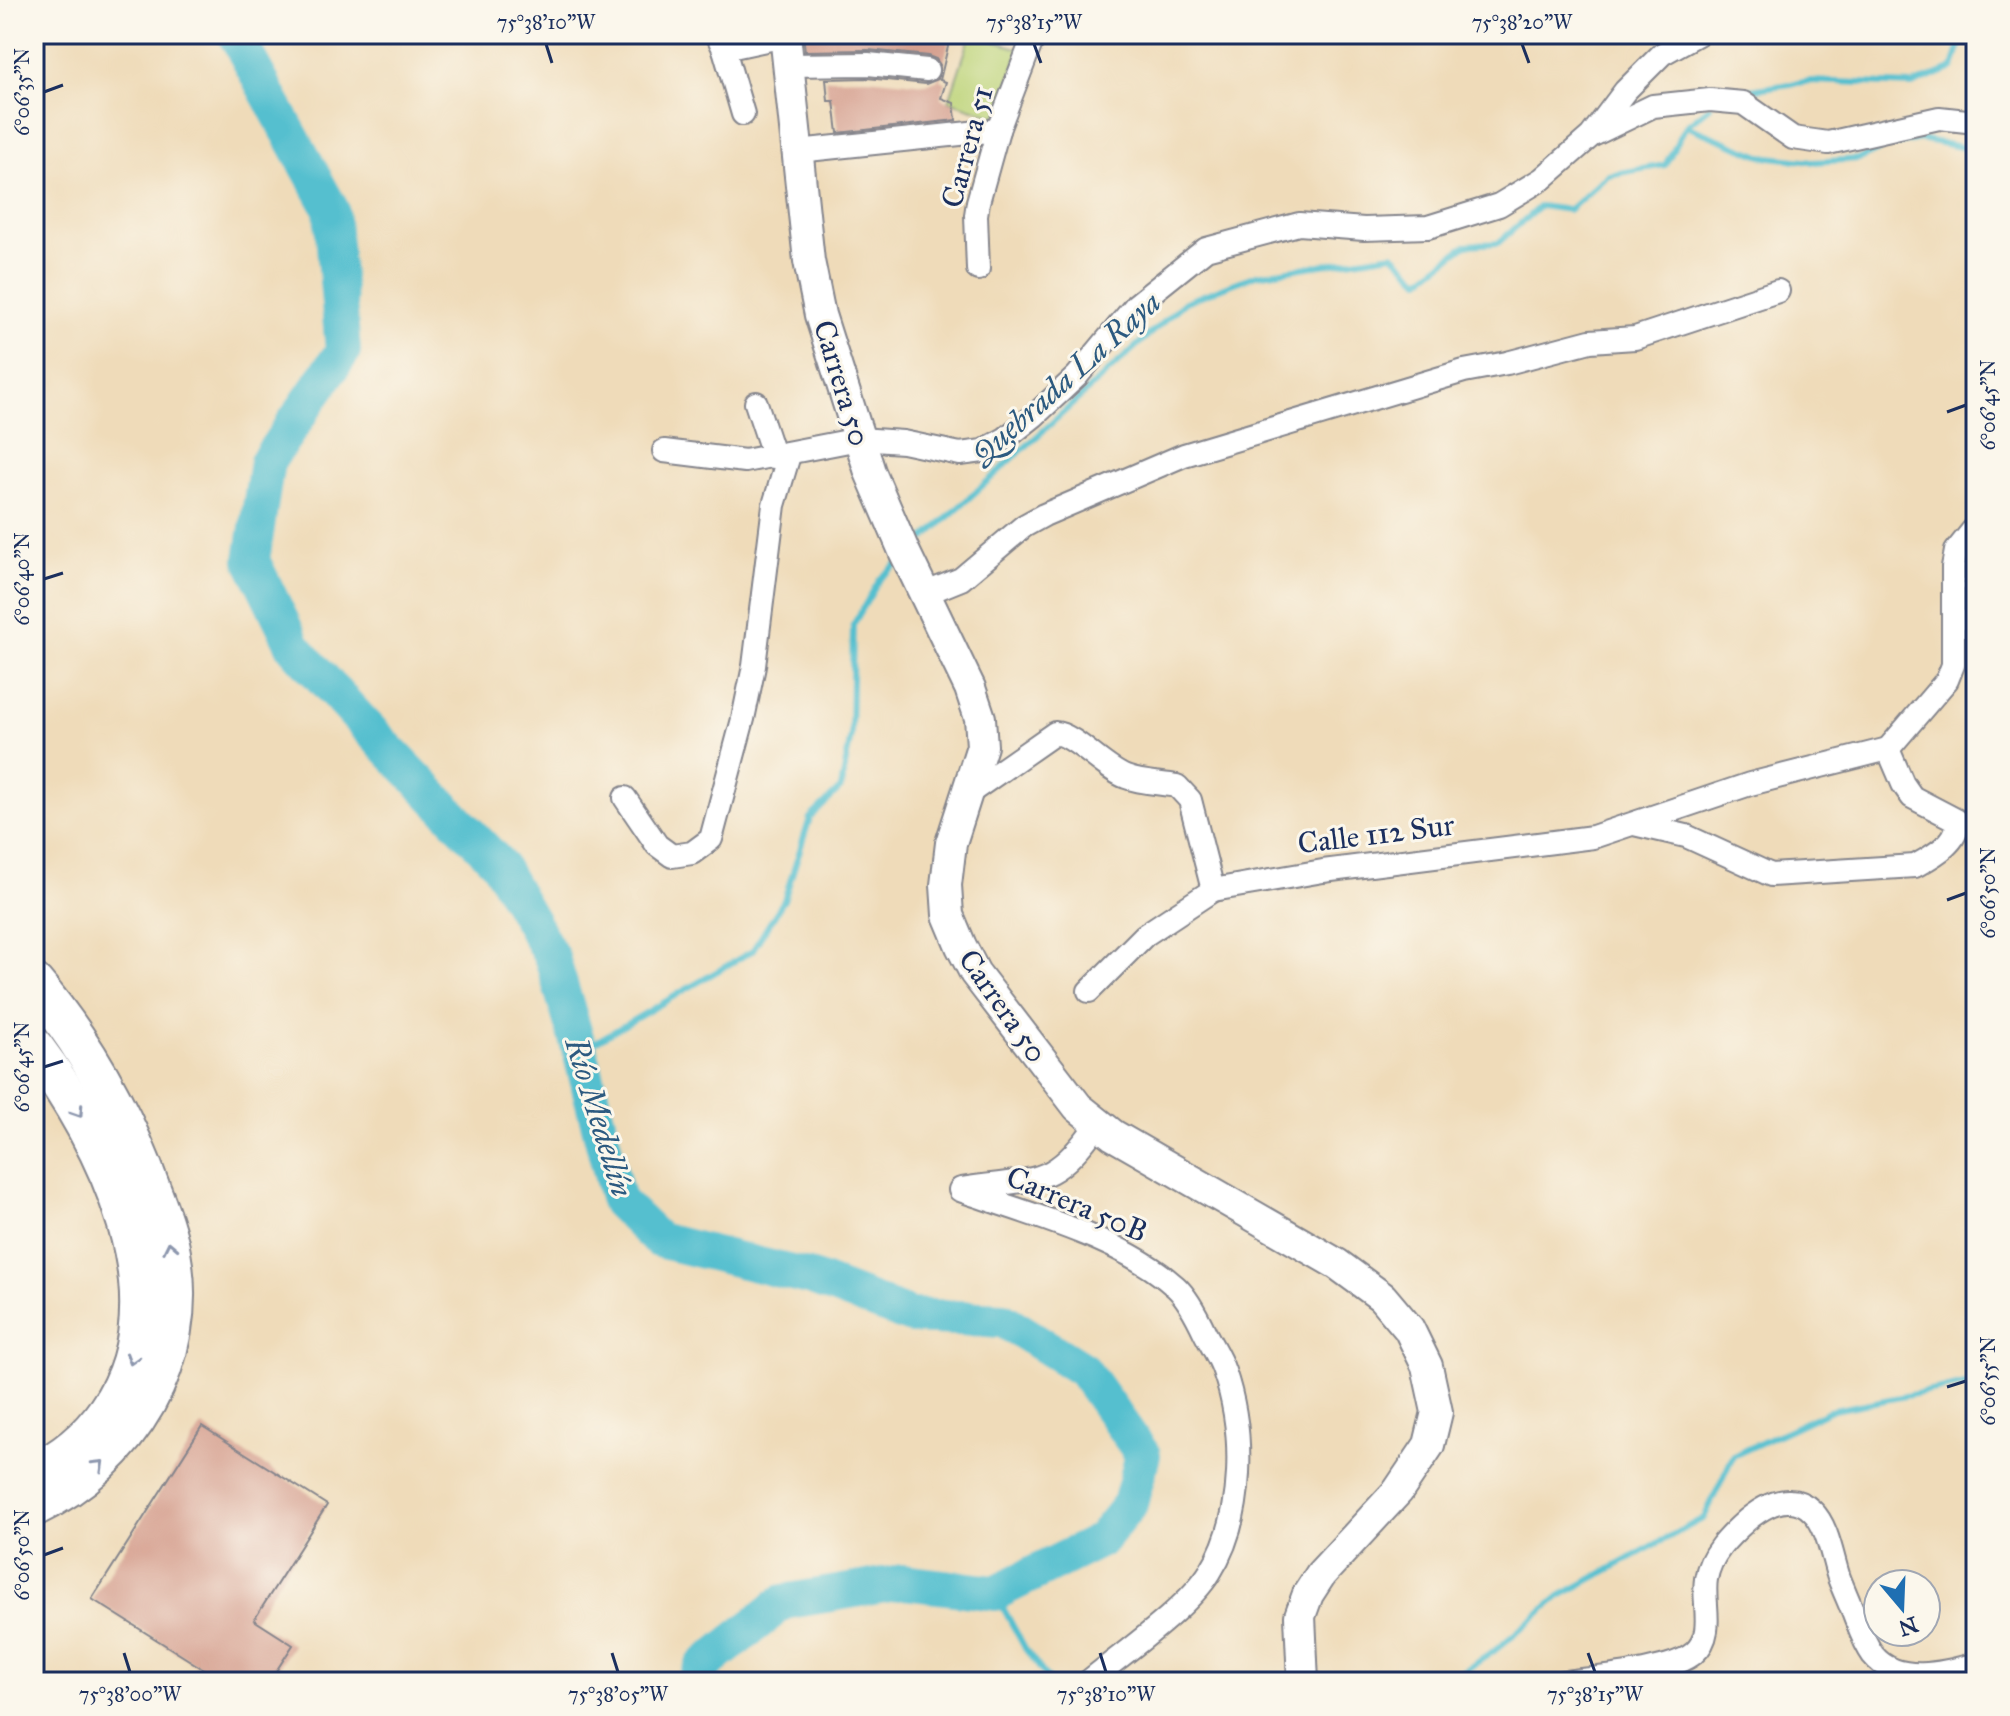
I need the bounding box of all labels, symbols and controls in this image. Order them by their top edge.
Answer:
text: 75°38'10"W [497,10,596,34]
text: 75°38'15"W [986,10,1083,34]
text: 75°38'20"W [1472,10,1573,34]
text: 6°06'35"N [10,48,34,136]
street label: Carrera 51 [934,82,1000,212]
water label: Quebrada La Raya [962,283,1169,475]
street label: Carrera 50 [806,316,878,450]
text: 6°06'45"N [1976,359,2000,451]
text: 6°06'40"N [10,532,34,626]
street label: Calle 112 Sur [1296,806,1457,861]
text: 6°06'50"N [1976,847,2000,939]
street label: Carrera 50 [951,943,1055,1069]
text: 6°06'45"N [10,1021,34,1113]
water label: Río Medellín [556,1032,642,1202]
one-way arrow [68,1103,83,1117]
street label: Carrera 50B [1001,1158,1153,1250]
one-way arrow [162,1240,179,1253]
text: 6°06'55"N [1976,1336,2000,1426]
one-way arrow [125,1351,141,1365]
one-way arrow [90,1459,104,1474]
text: 6°06'50"N [10,1509,34,1601]
north arrow [1862,1568,1942,1648]
text: N [1895,1611,1922,1642]
text: 75°38'00"W [79,1682,182,1706]
text: 75°38'05"W [568,1682,669,1706]
text: 75°38'10"W [1057,1682,1156,1706]
text: 75°38'15"W [1547,1682,1644,1706]

